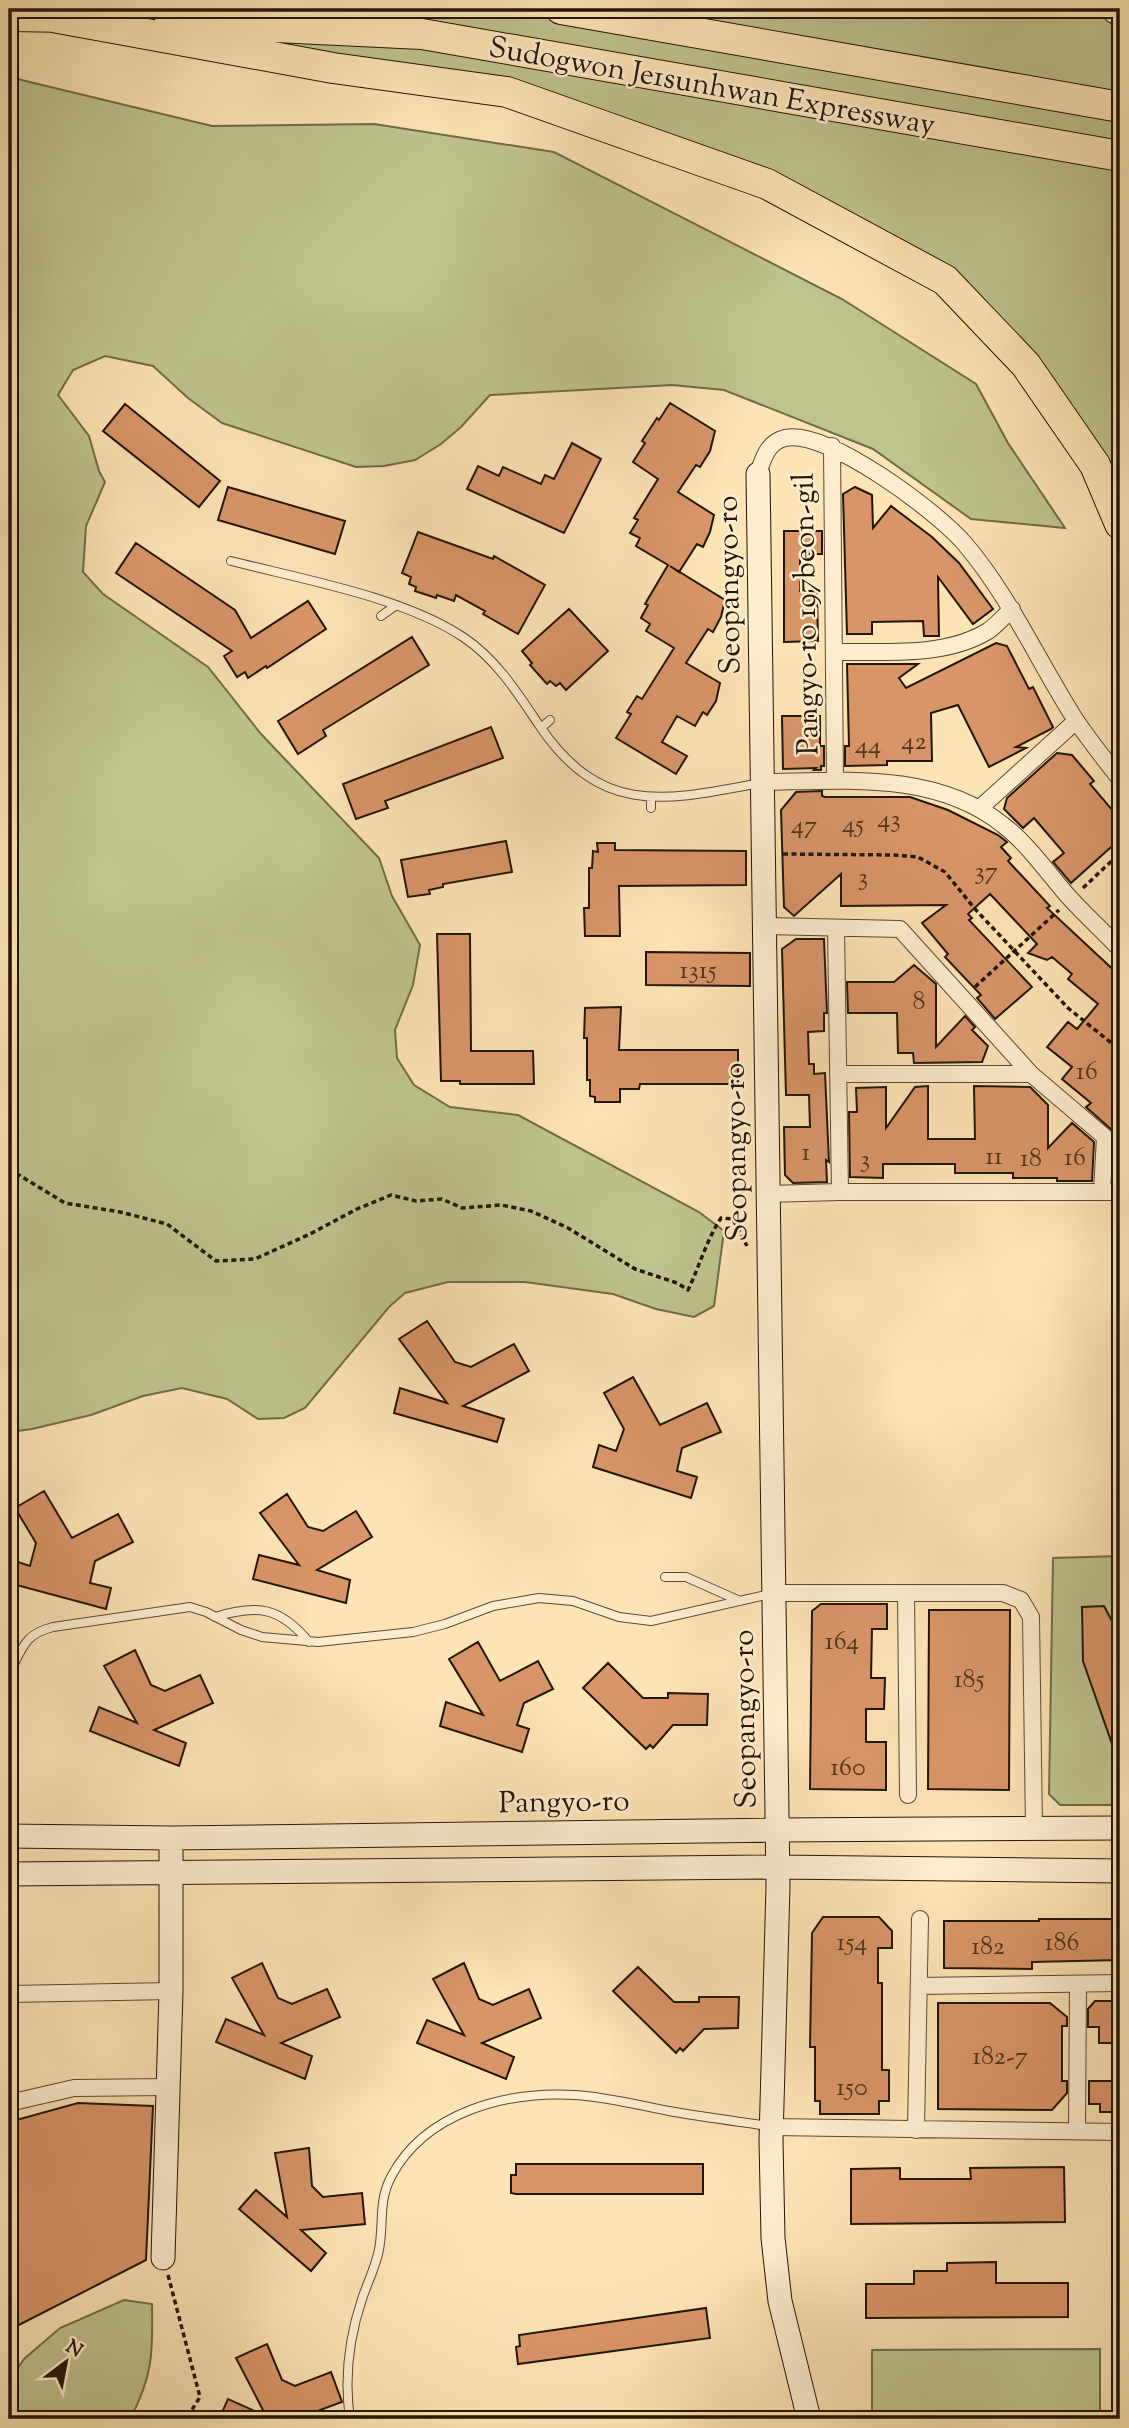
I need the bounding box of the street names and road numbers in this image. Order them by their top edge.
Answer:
street label: Sudogwon Je1sunhwan Expressway [485,27,938,148]
street label: Pangyo-ro 197beon-gil [784,472,831,756]
street label: Seopangyo-ro [707,495,754,675]
street label: Seopangyo-ro [714,1062,761,1242]
street label: Seopangyo-ro [723,1629,770,1809]
street label: Pangyo-ro [498,1781,630,1826]

